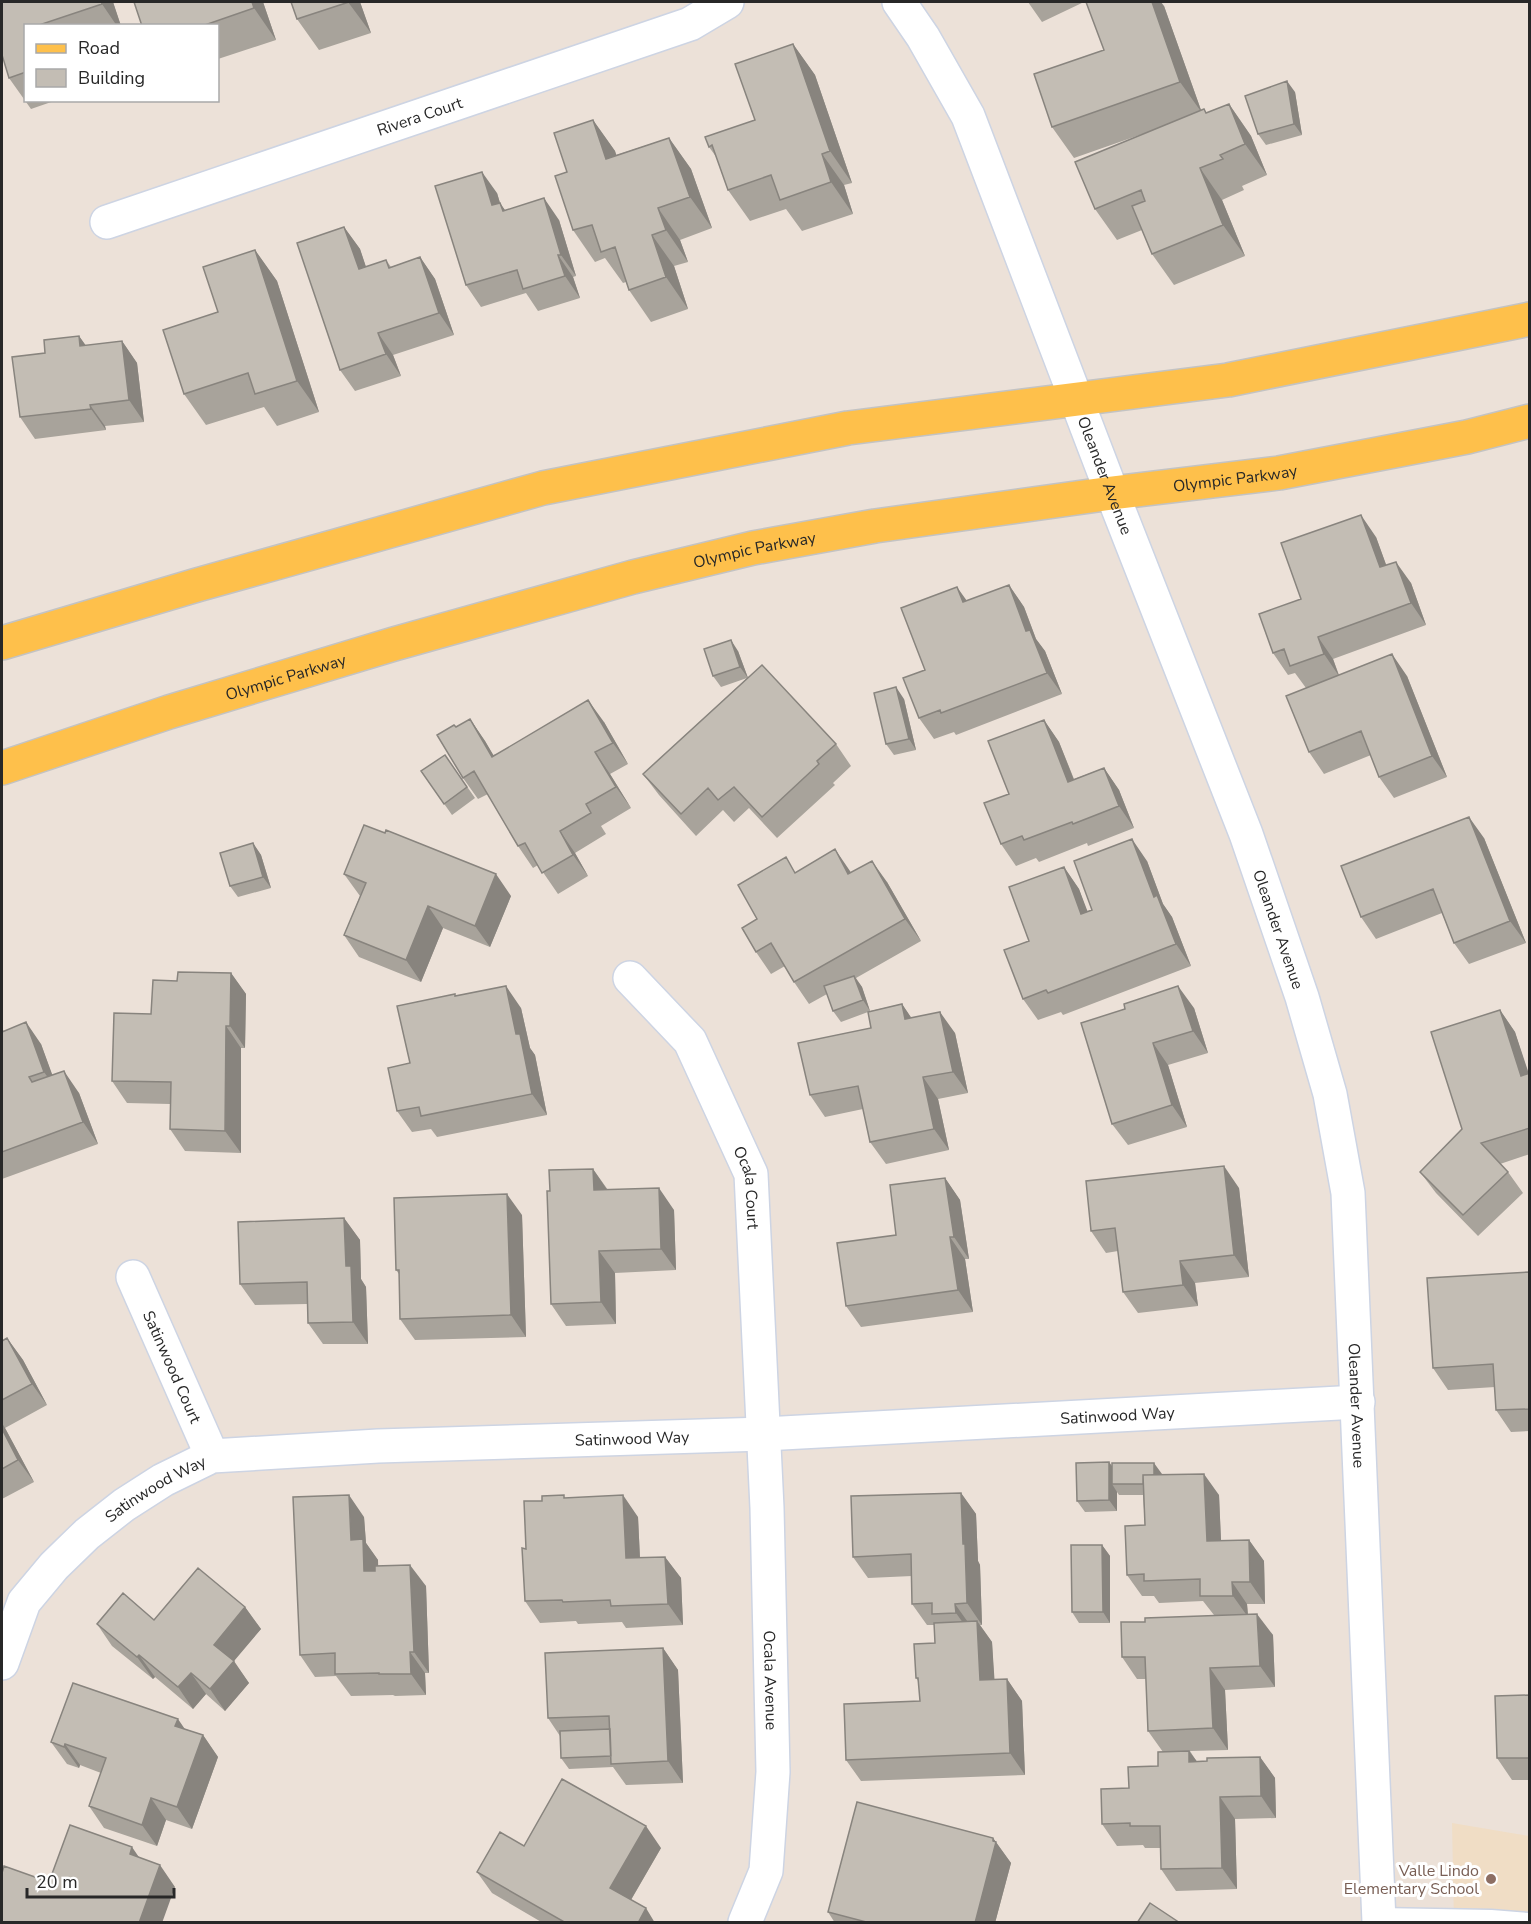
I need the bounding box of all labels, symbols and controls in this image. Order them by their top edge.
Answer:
legend [24,24,219,102]
text: Road [78,36,120,60]
text: Building [78,66,145,90]
street label: Rivera Court [374,92,466,142]
street label: Oleander Avenue [1072,413,1137,538]
street label: Olympic Parkway [1172,460,1300,498]
street label: Olympic Parkway [691,527,819,574]
street label: Olympic Parkway [223,649,350,706]
street label: Oleander Avenue [1247,867,1309,992]
street label: Ocala Court [728,1143,764,1230]
street label: Satinwood Court [137,1307,206,1427]
street label: Oleander Avenue [1342,1343,1370,1469]
street label: Satinwood Way [1060,1402,1176,1430]
street label: Satinwood Way [574,1426,690,1452]
street label: Satinwood Way [101,1450,211,1528]
street label: Ocala Avenue [758,1630,782,1730]
place label: Valle Lindo Elementary School [1344,1860,1479,1900]
scale bar [27,1861,174,1899]
text: 20 m [36,1870,78,1894]
marker: Valle Lindo Elementary School [1484,1872,1498,1886]

